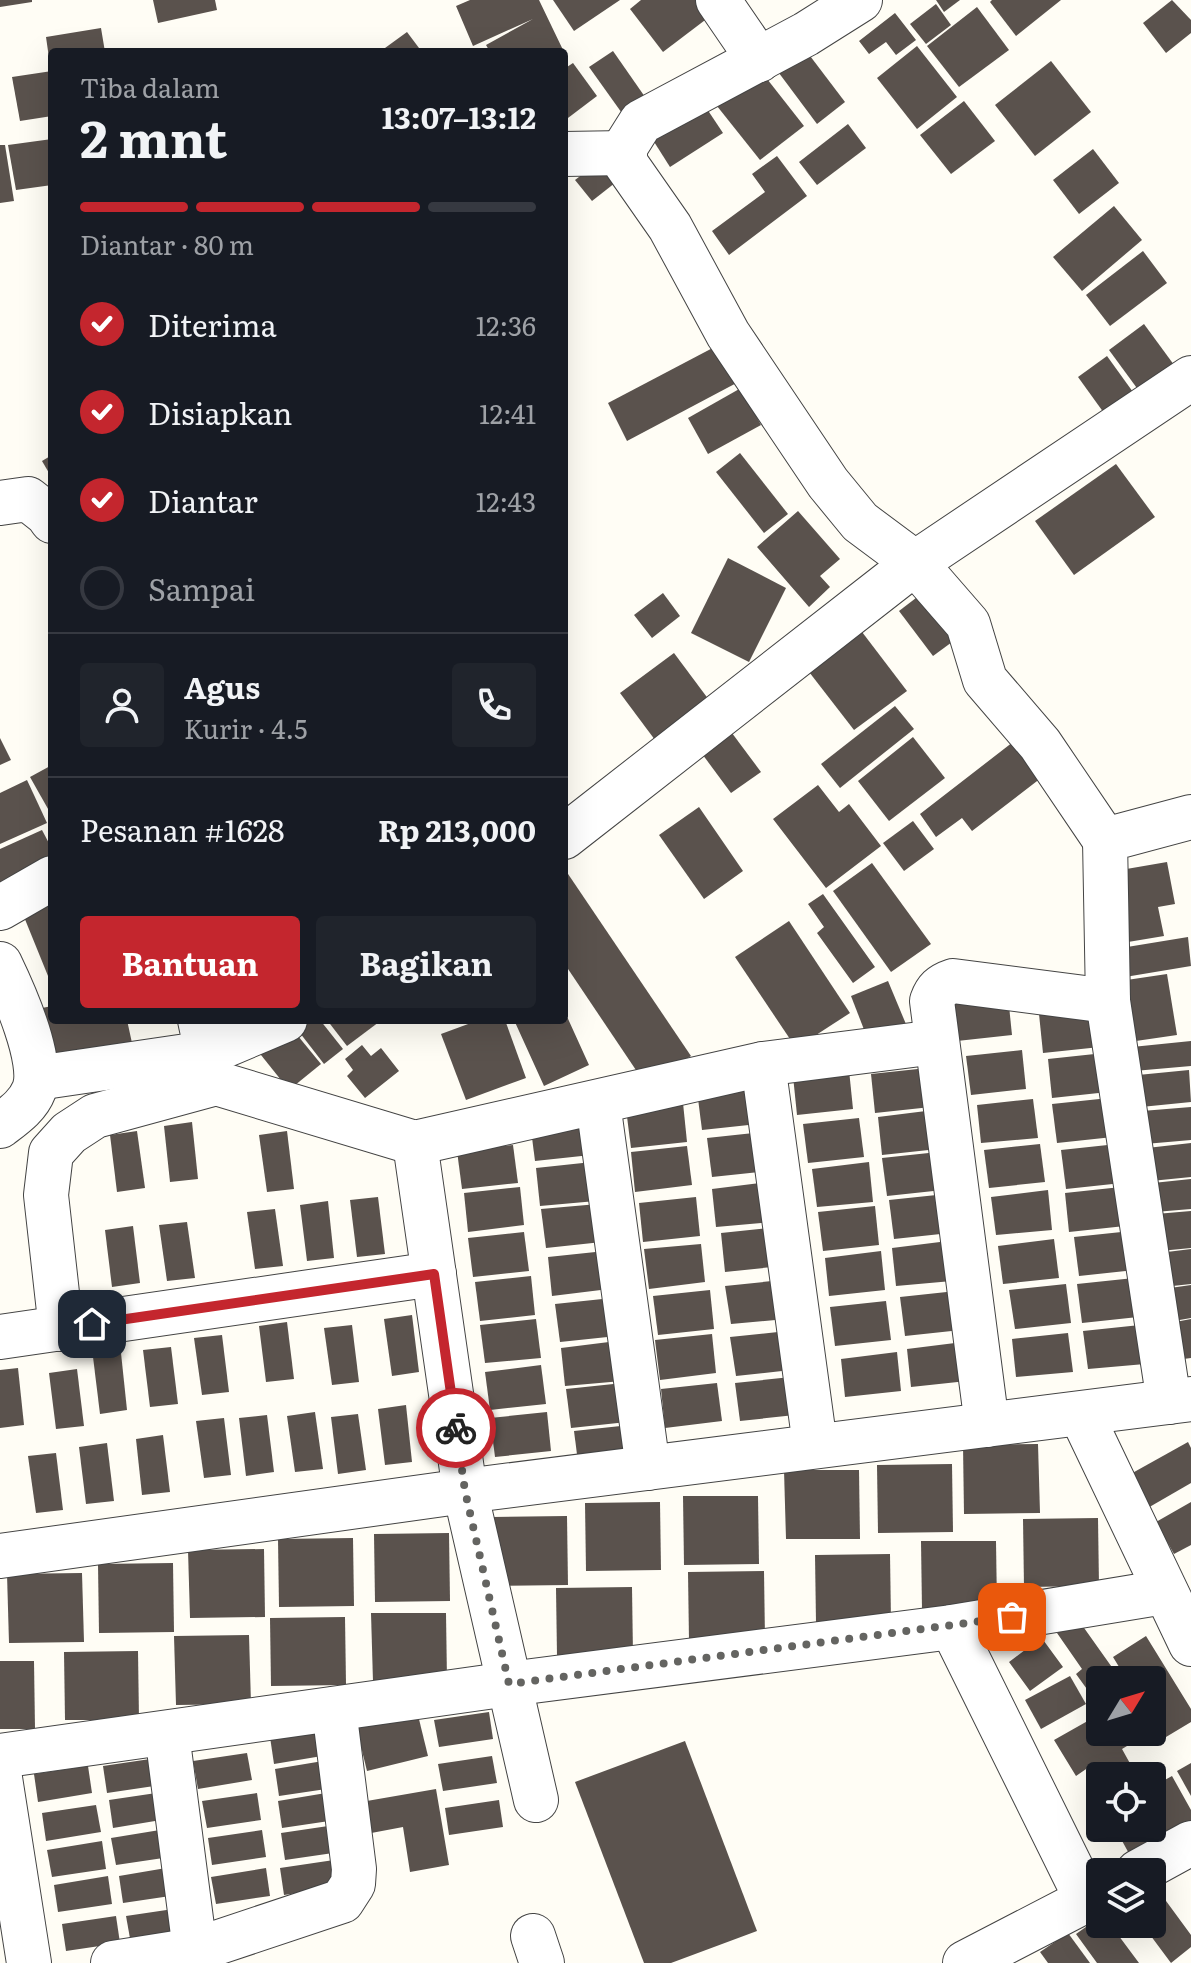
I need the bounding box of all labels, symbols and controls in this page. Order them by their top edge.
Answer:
text: Tiba dalam [80,67,220,106]
text: 13:07–13:12 [382,94,536,138]
text: 2 mnt [80,97,227,174]
text: Diantar · 80 m [80,224,254,263]
icon: check [80,302,124,346]
text: Diterima [148,302,277,346]
text: 12:36 [476,305,536,344]
icon: check [80,390,124,434]
text: Disiapkan [148,390,292,434]
text: 12:41 [479,393,536,432]
icon: check [80,478,124,522]
text: Diantar [148,478,258,522]
text: 12:43 [476,481,536,520]
text: Sampai [148,566,255,610]
button: person [80,663,164,747]
button: phone [452,663,536,747]
text: Agus [184,664,260,708]
text: Kurir · 4.5 [184,708,307,747]
text: Pesanan #1628 [80,807,284,851]
text: Rp 213,000 [378,807,536,851]
button: Bantuan [80,916,300,1008]
button: Bagikan [316,916,536,1008]
pin [58,1290,126,1358]
icon: home [70,1302,114,1346]
courier [416,1388,496,1468]
icon: bike [434,1406,478,1450]
pin [978,1583,1046,1651]
icon: bag [990,1595,1034,1639]
north arrow [1086,1666,1166,1746]
map controls [1086,1666,1166,1938]
button: locate [1086,1762,1166,1842]
button: layers [1086,1858,1166,1938]

